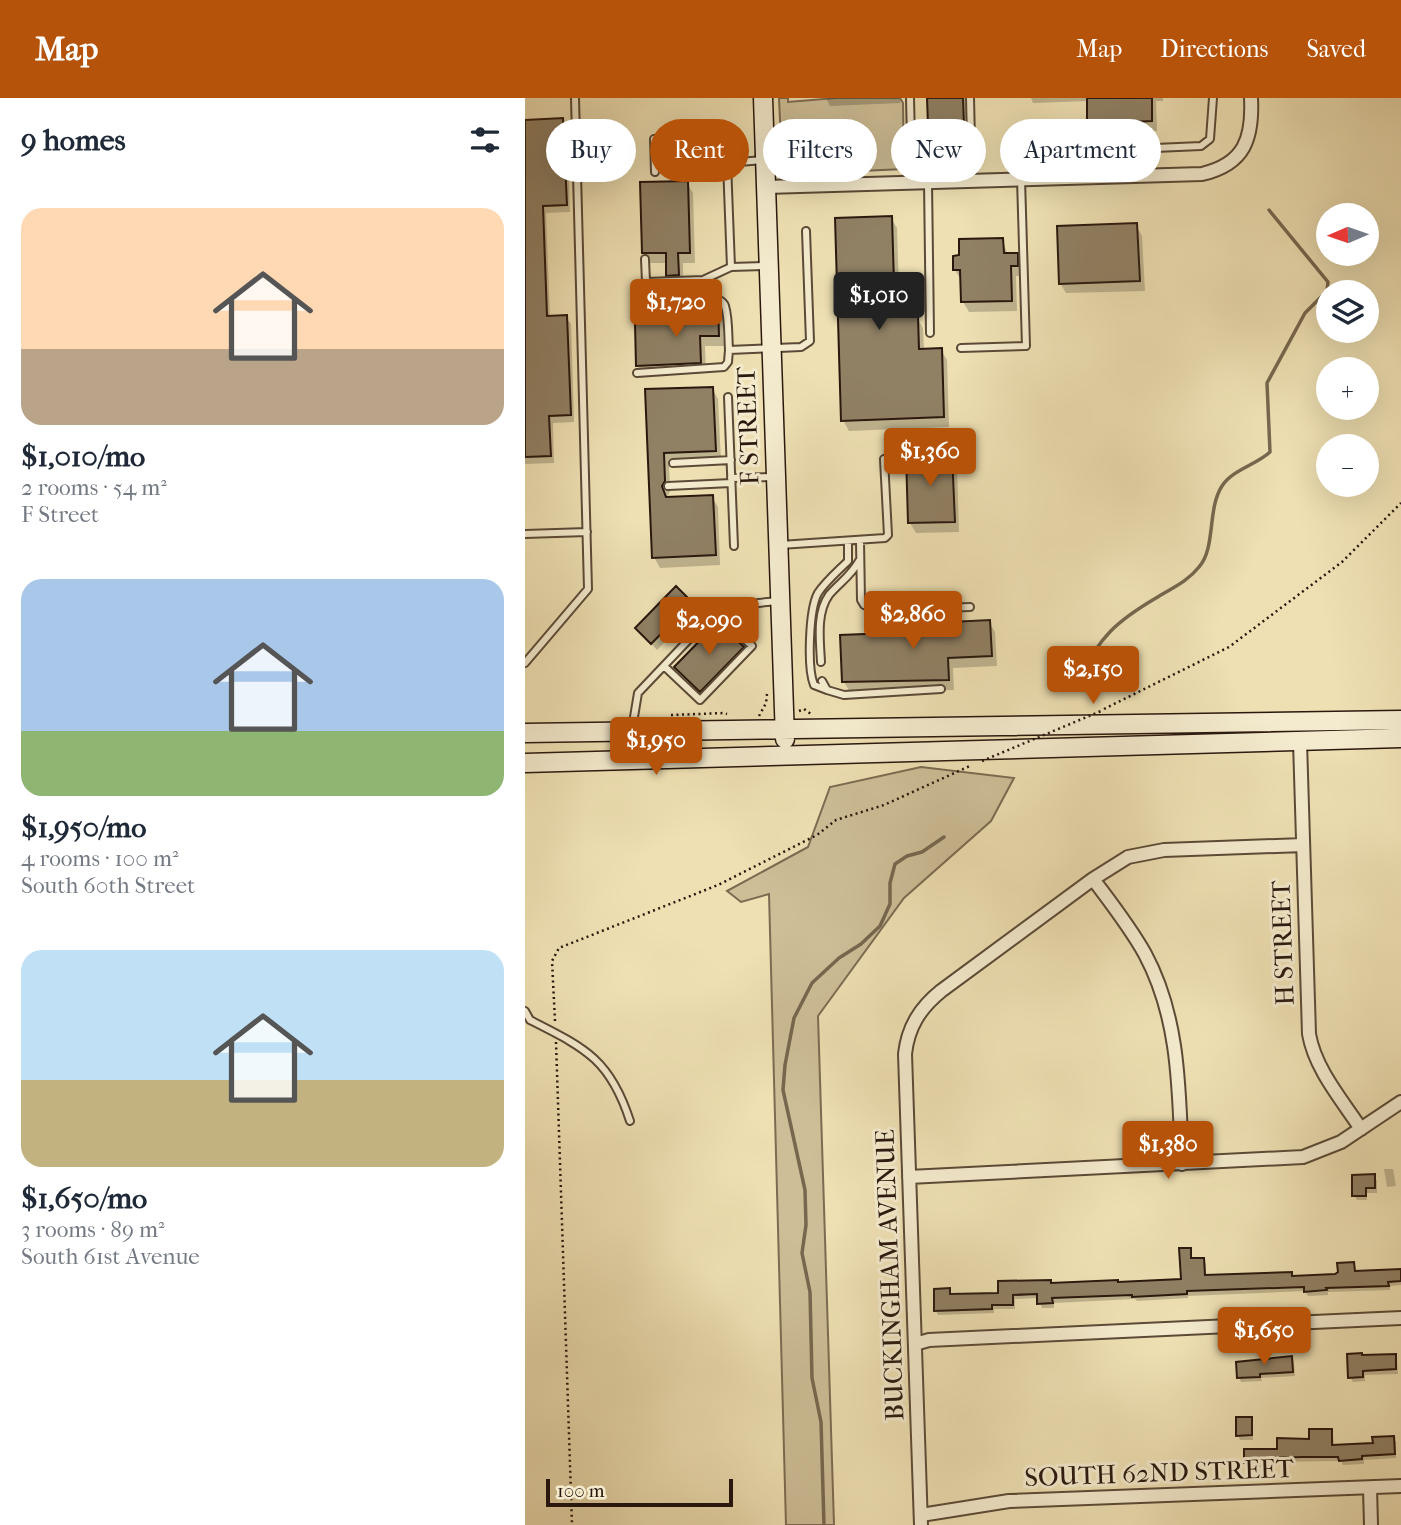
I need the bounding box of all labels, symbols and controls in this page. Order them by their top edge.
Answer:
text: Map [35,30,98,69]
text: Map [1076,35,1122,63]
text: Directions [1160,35,1268,63]
text: Saved [1306,35,1366,63]
chip: Buy [546,119,636,182]
chip: Rent [650,119,749,182]
chip: Filters [763,119,877,182]
chip: New [891,119,986,182]
chip: Apartment [1000,119,1161,182]
icon: filters [466,121,504,159]
text: 9 homes [21,123,126,158]
north arrow [1316,203,1379,266]
map controls [1316,203,1379,497]
icon: home [200,253,326,379]
pin: $1,010 [822,272,936,332]
pin: $1,720 [619,280,733,339]
button: layers [1316,280,1379,343]
text: $1,010 [850,281,908,308]
text: $1,720 [646,288,706,315]
button: + [1316,357,1379,420]
street label: F STREET [730,366,766,486]
pin: $1,360 [873,428,987,488]
button: − [1316,434,1379,497]
text: $1,360 [900,437,960,464]
text: $1,010/mo [21,439,145,474]
text: 2 rooms · 54 m² [21,474,167,501]
text: F Street [21,501,99,528]
pin: $2,860 [856,592,970,651]
pin: $2,090 [652,598,766,657]
text: $2,860 [880,600,946,627]
text: $2,090 [676,606,742,633]
icon: home [200,624,326,750]
pin: $2,150 [1036,646,1150,706]
text: $2,150 [1063,655,1123,682]
pin: $1,950 [599,718,713,777]
text: $1,950 [626,726,686,753]
text: $1,950/mo [21,810,146,845]
text: 4 rooms · 100 m² [21,845,179,872]
text: South 60th Street [21,872,195,899]
street label: H STREET [1265,879,1301,1006]
icon: home [200,995,326,1121]
pin: $1,380 [1111,1122,1225,1181]
street label: BUCKINGHAM AVENUE [869,1129,911,1421]
text: $1,380 [1138,1130,1198,1157]
text: $1,650/mo [21,1181,147,1216]
text: 3 rooms · 89 m² [21,1216,165,1243]
text: South 61st Avenue [21,1243,200,1270]
pin: $1,650 [1207,1308,1321,1367]
text: $1,650 [1234,1316,1294,1343]
street label: SOUTH 62ND STREET [1024,1453,1294,1493]
scale bar [546,1476,733,1508]
text: 100 m [557,1480,605,1502]

